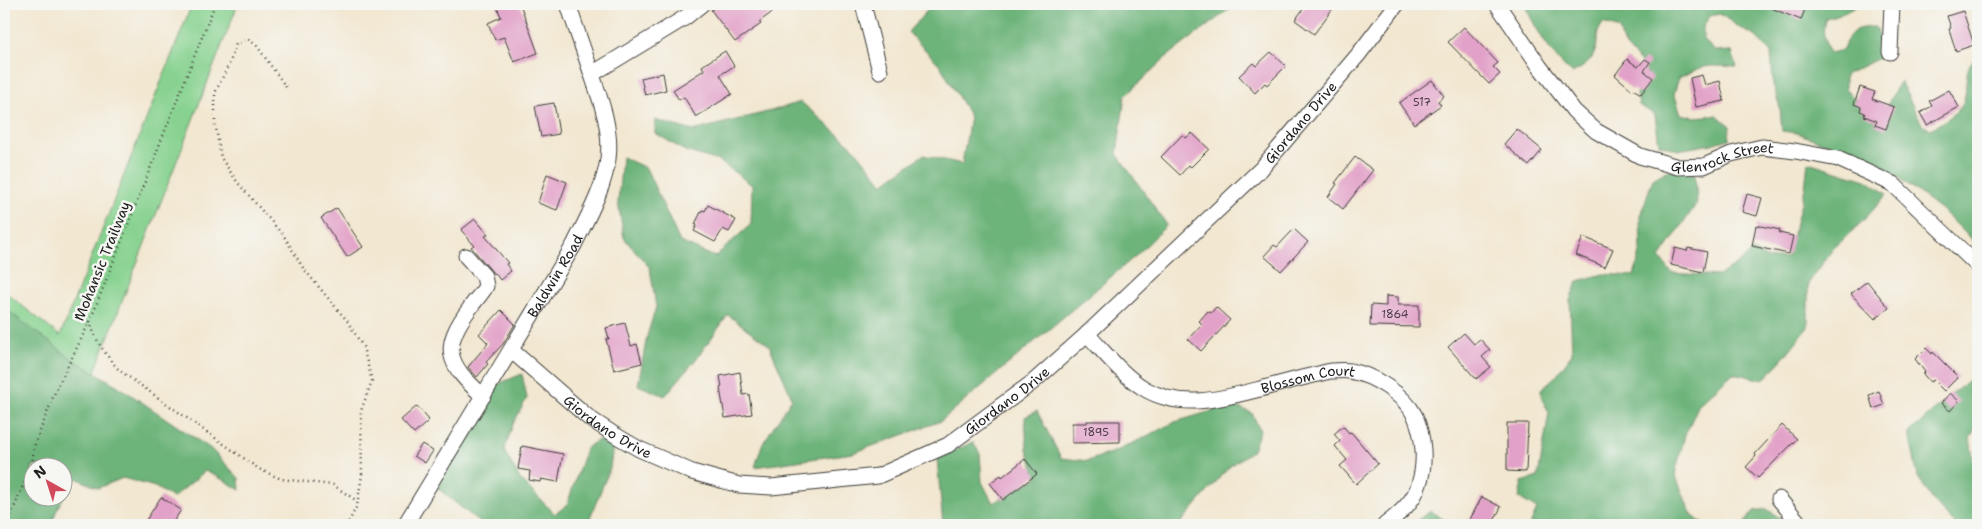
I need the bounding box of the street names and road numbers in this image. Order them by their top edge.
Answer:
street label: Giordano Drive [1261,78,1341,167]
street label: Glenrock Street [1669,138,1775,177]
street label: Mohansic Trailway [70,198,134,324]
street label: Baldwin Road [523,231,587,321]
street label: Blossom Court [1259,361,1357,397]
street label: Giordano Drive [961,362,1054,439]
street label: Giordano Drive [560,391,654,462]

